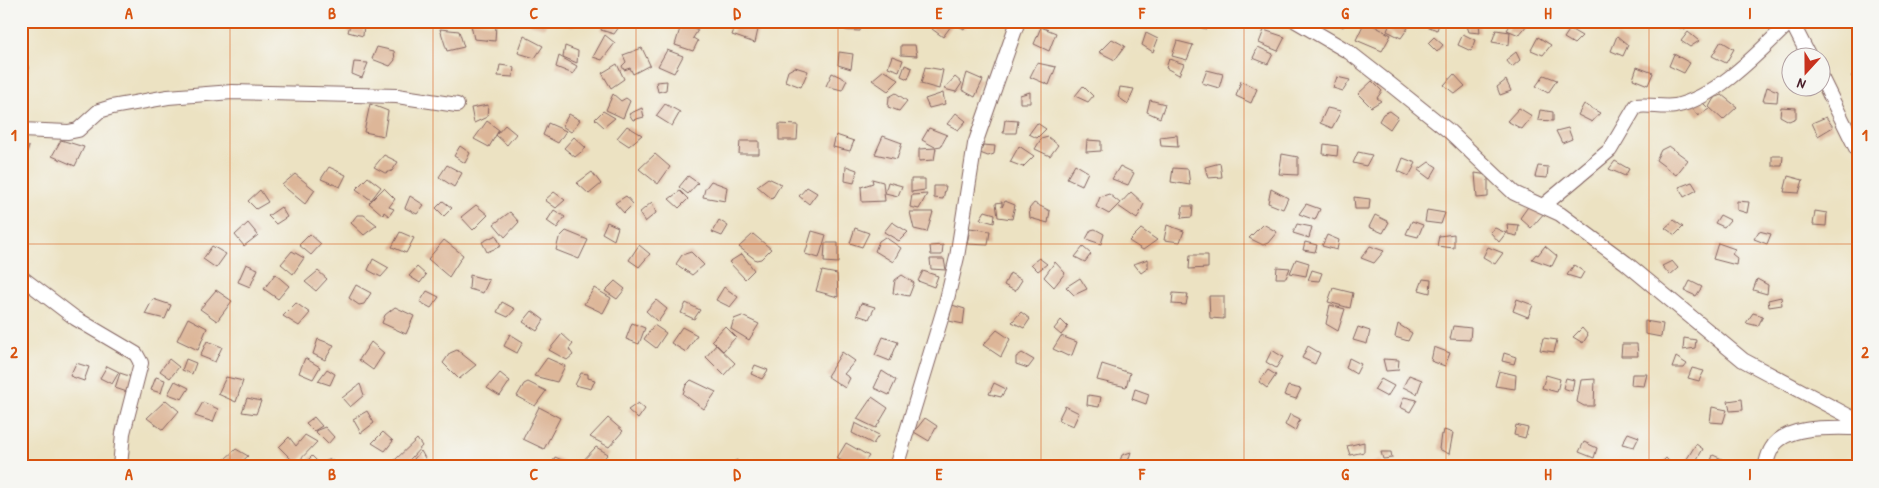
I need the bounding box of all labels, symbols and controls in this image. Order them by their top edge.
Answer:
text: A [125,2,133,24]
text: B [328,2,336,24]
text: C [530,2,539,24]
text: D [733,2,741,24]
text: E [935,2,943,24]
text: F [1138,2,1146,24]
text: G [1341,2,1349,24]
text: H [1544,2,1552,24]
text: I [1748,2,1752,24]
north arrow [1782,48,1832,98]
text: N [1794,74,1808,95]
text: 1 [11,124,17,146]
text: 1 [1862,124,1868,146]
text: 2 [10,341,18,363]
text: 2 [1861,341,1869,363]
text: A [125,463,133,485]
text: B [328,463,336,485]
text: C [530,463,539,485]
text: D [733,463,741,485]
text: E [935,463,943,485]
text: F [1138,463,1146,485]
text: G [1341,463,1349,485]
text: H [1544,463,1552,485]
text: I [1748,463,1752,485]

